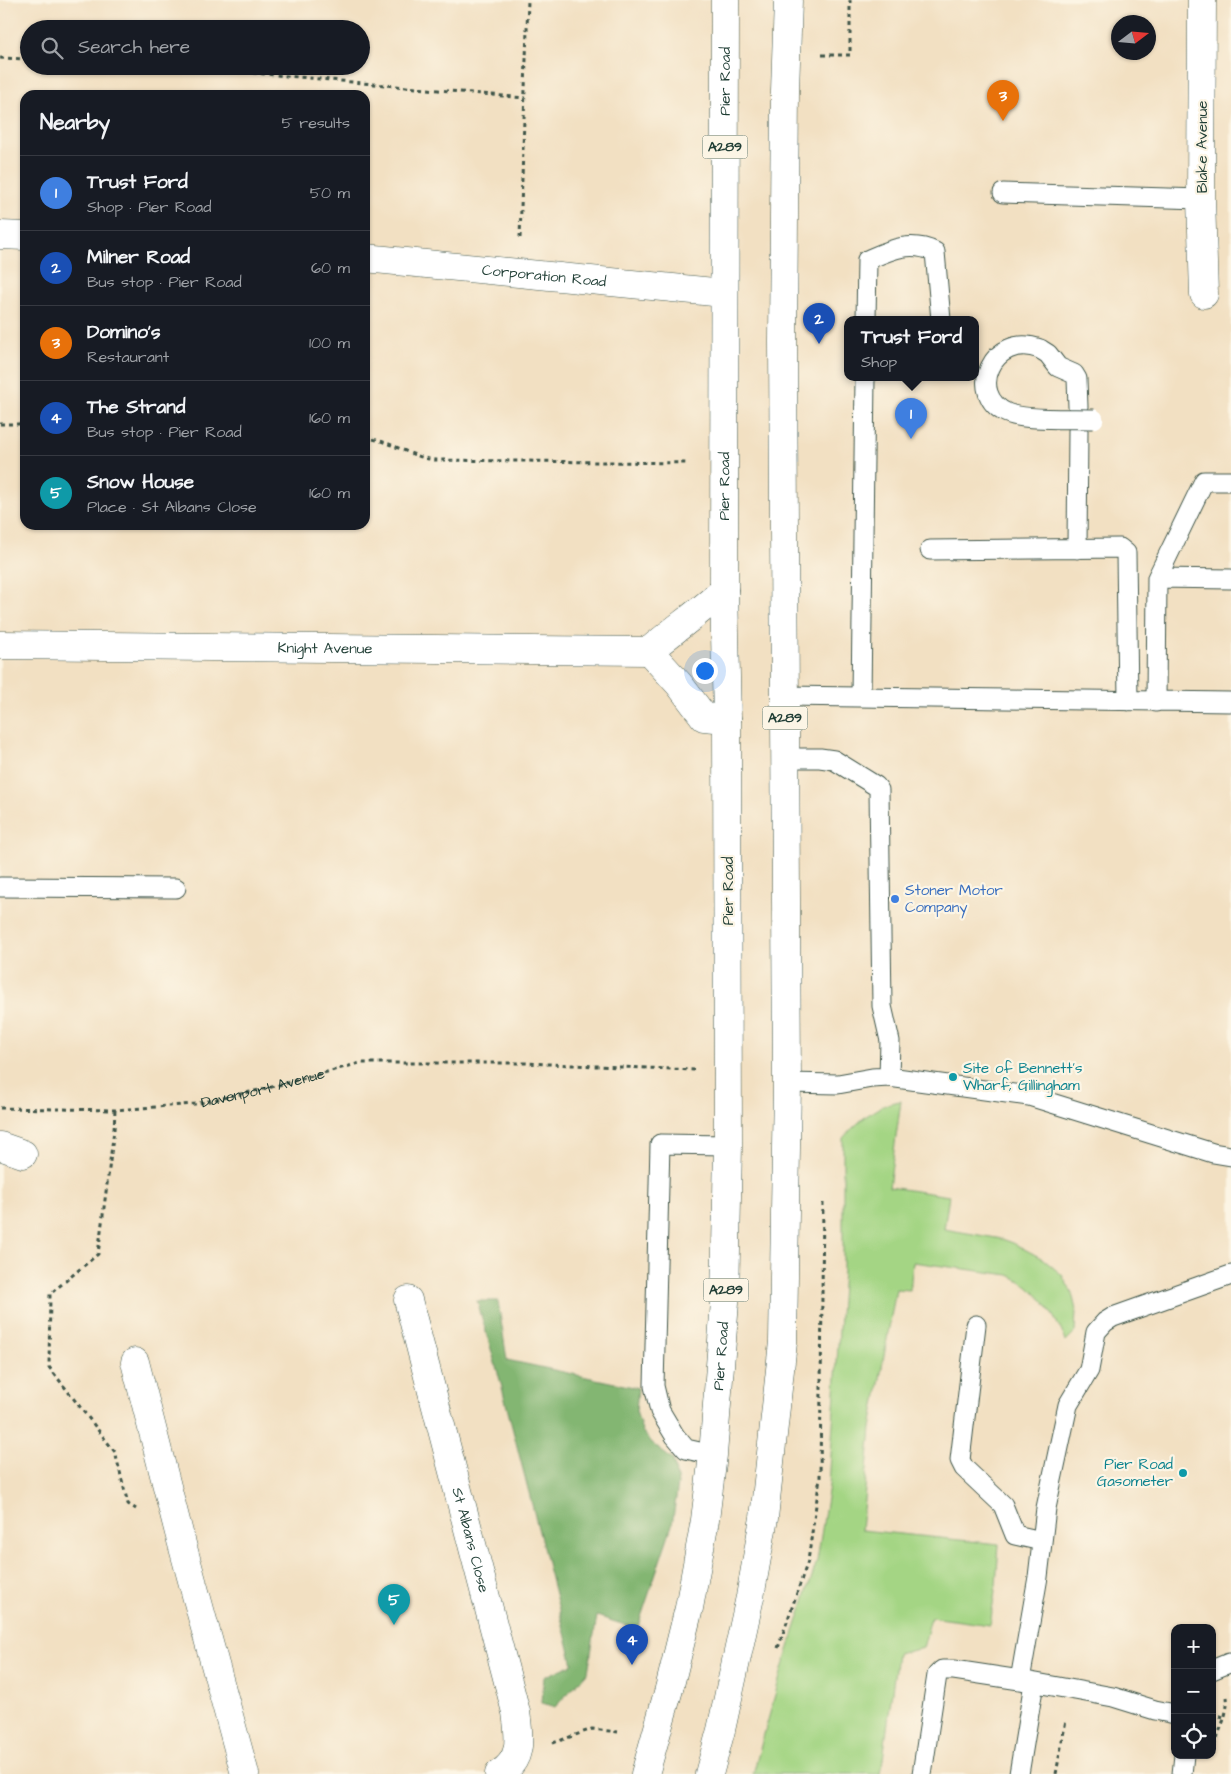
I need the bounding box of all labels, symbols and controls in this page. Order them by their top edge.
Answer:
north arrow [1111,15,1156,60]
search box [20,20,370,75]
icon: search [38,34,66,62]
text: Search here [78,34,190,61]
street label: Pier Road [714,47,735,116]
pin: 3 [987,80,1019,121]
street label: Blake Avenue [1192,101,1213,193]
text: Nearby [40,108,110,137]
text: 5 results [282,112,350,134]
road number: A289 [702,136,748,158]
text: Trust Ford [87,169,188,196]
text: 1 [55,182,57,204]
text: 50 m [310,182,350,204]
text: Shop · Pier Road [87,196,211,218]
text: Milner Road [87,244,190,271]
text: 2 [51,257,61,279]
text: 60 m [311,257,350,279]
street label: Corporation Road [481,259,608,292]
text: Bus stop · Pier Road [87,271,242,293]
pin: 2 [803,303,835,344]
popup [844,316,979,381]
text: Domino's [87,319,160,346]
text: Trust Ford [861,324,962,351]
text: 3 [52,332,60,354]
text: 100 m [309,332,350,354]
text: Restaurant [87,346,169,368]
text: Shop [861,351,897,373]
text: The Strand [87,394,185,421]
pin: 1 [895,398,927,439]
text: 4 [51,407,61,429]
text: 160 m [309,407,350,429]
text: Bus stop · Pier Road [87,421,242,443]
street label: Pier Road [714,452,735,521]
text: Snow House [87,469,194,496]
text: 5 [50,482,62,504]
text: 160 m [309,482,350,504]
text: Place · St Albans Close [87,496,257,518]
street label: Knight Avenue [277,637,373,659]
your location [692,658,718,684]
road number: A289 [762,706,808,730]
street label: Pier Road [718,856,739,925]
place label: Stoner Motor Company [905,880,1003,919]
marker: Stoner Motor Company [889,893,901,905]
place label: Site of Bennett's Wharf, Gillingham [963,1058,1083,1097]
street label: Davenport Avenue [199,1063,327,1113]
marker: Site of Bennett's Wharf, Gillingham [947,1071,959,1083]
road number: A289 [704,1278,748,1302]
street label: Pier Road [708,1321,734,1391]
place label: Pier Road Gasometer [1097,1454,1173,1492]
marker: Pier Road Gasometer [1177,1467,1189,1479]
street label: St Albans Close [447,1485,495,1595]
pin: 5 [378,1584,410,1625]
pin: 4 [616,1624,648,1665]
map controls [1171,1624,1216,1759]
button: + [1171,1624,1216,1669]
button: − [1171,1669,1216,1714]
button: locate [1171,1714,1216,1759]

